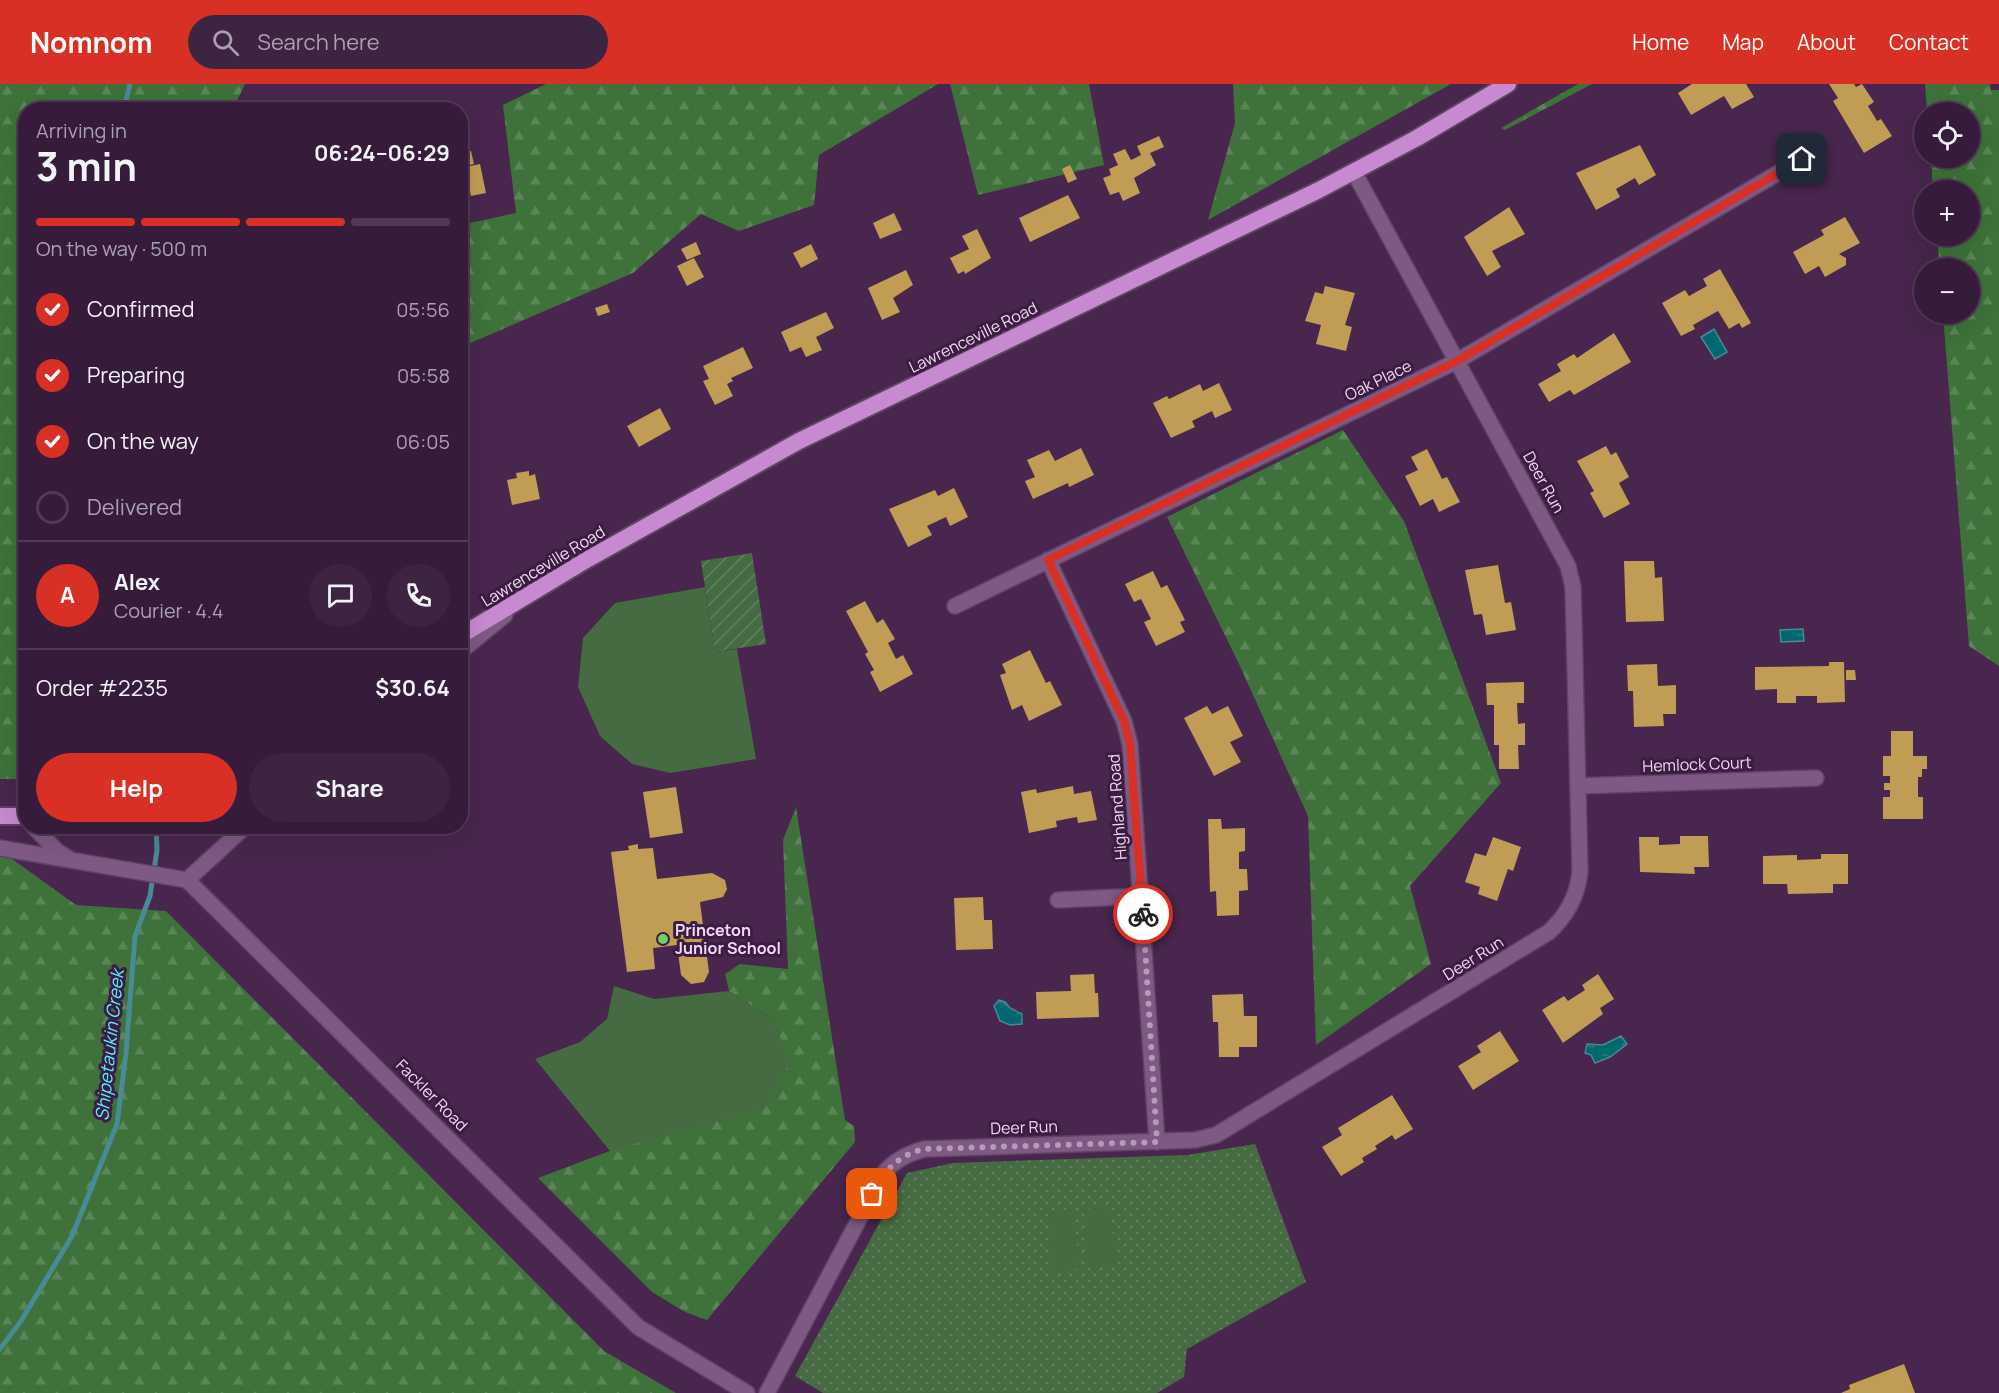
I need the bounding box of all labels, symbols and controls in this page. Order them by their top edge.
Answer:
search box [188,15,608,69]
text: Nomnom [30,23,152,61]
icon: search [209,26,242,59]
text: Search here [257,27,380,57]
text: Home [1632,28,1689,56]
text: Map [1722,28,1764,56]
text: About [1797,28,1856,56]
text: Contact [1889,28,1969,56]
map controls [1914,102,1980,324]
button: locate [1914,102,1980,168]
text: Arriving in [36,117,127,144]
pin [1776,133,1827,184]
text: 06:24–06:29 [314,138,450,168]
text: 3 min [36,139,137,193]
icon: home [1785,142,1818,175]
button: + [1914,180,1980,246]
text: On the way · 500 m [36,235,207,262]
button: − [1914,258,1980,324]
icon: check [36,293,69,326]
text: Confirmed [87,294,195,324]
text: 05:56 [396,296,450,323]
street label: Lawrenceville Road [905,296,1041,378]
street label: Oak Place [1341,354,1415,406]
icon: check [36,359,69,392]
text: Preparing [87,360,185,390]
text: 05:58 [397,362,450,389]
icon: check [36,425,69,458]
text: On the way [87,426,199,456]
text: 06:05 [396,428,450,455]
street label: Deer Run [1518,447,1570,517]
text: Delivered [87,492,182,522]
street label: Lawrenceville Road [477,520,609,612]
button: chat [309,564,372,627]
button: phone [387,564,450,627]
text: Alex [114,567,160,597]
text: A [60,580,75,610]
text: Courier · 4.4 [114,597,224,624]
text: Order #2235 [36,673,168,703]
text: $30.64 [375,673,450,703]
street label: Hemlock Court [1642,751,1752,777]
button: Help [36,753,237,822]
button: Share [249,753,450,822]
street label: Highland Road [1102,753,1132,861]
courier [1113,884,1173,944]
icon: bike [1127,898,1160,931]
place label: Princeton Junior School [675,919,781,959]
street label: Deer Run [1439,931,1507,985]
marker: Princeton Junior School [656,932,670,946]
water label: Shipetaukin Creek [89,965,129,1122]
street label: Fackler Road [391,1054,473,1136]
street label: Deer Run [990,1115,1058,1139]
pin [846,1168,897,1219]
icon: bag [855,1177,888,1210]

